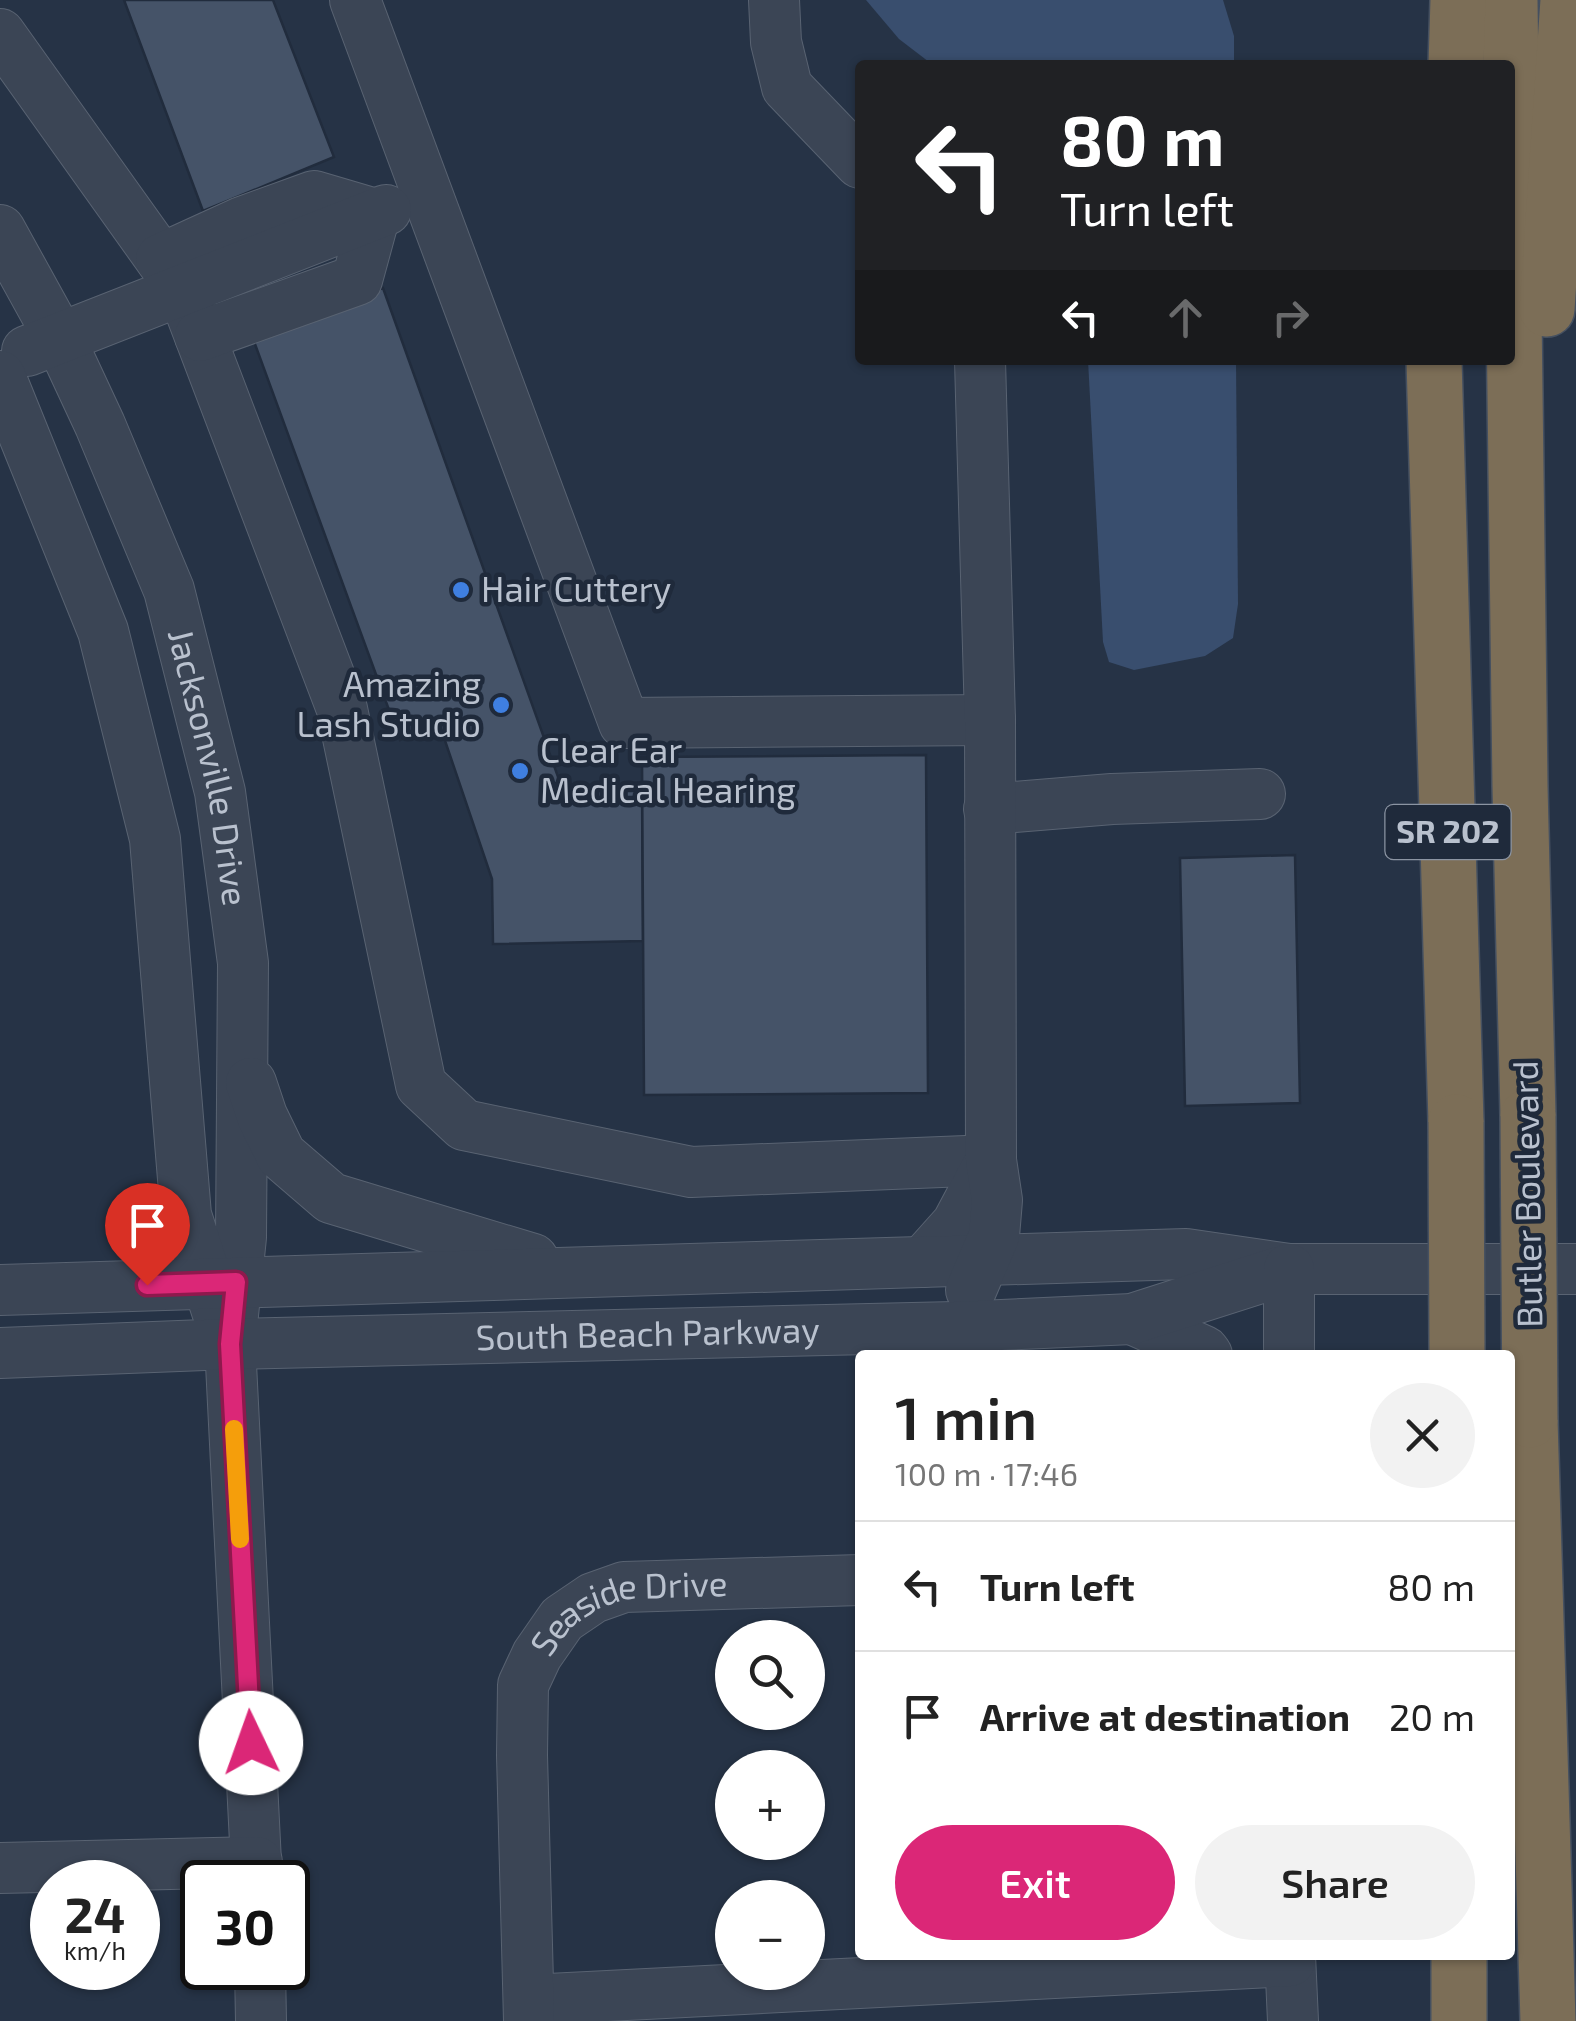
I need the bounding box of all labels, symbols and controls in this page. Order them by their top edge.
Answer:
text: 80 m [1060,96,1225,180]
icon: left [895,100,1025,230]
text: Turn left [1060,181,1234,235]
icon: left [1053,290,1108,345]
icon: ahead [1158,290,1213,345]
icon: right [1263,290,1318,345]
place label: Hair Cuttery [481,567,671,609]
marker: Hair Cuttery [450,579,472,601]
street label: Jacksonville Drive [161,624,258,908]
place label: Amazing Lash Studio [297,662,481,744]
marker: Amazing Lash Studio [490,694,512,716]
place label: Clear Ear Medical Hearing [540,728,796,810]
marker: Clear Ear Medical Hearing [509,760,531,782]
road number: SR 202 [1386,805,1510,859]
street label: Butler Boulevard [1503,1060,1549,1328]
pin [105,1183,190,1286]
icon: arrive [120,1198,175,1253]
street label: South Beach Parkway [475,1307,820,1357]
text: 1 min [895,1380,1037,1452]
button: close [1370,1383,1475,1488]
text: 100 m · 17:46 [895,1454,1078,1492]
icon: left [895,1559,950,1614]
street label: Seaside Drive [520,1561,728,1663]
text: Turn left [980,1563,1135,1609]
text: 80 m [1387,1563,1475,1609]
map controls [715,1620,825,1990]
button: search [715,1620,825,1730]
icon: arrive [895,1689,950,1744]
position arrow [199,1691,303,1795]
text: Arrive at destination [980,1693,1350,1739]
text: 20 m [1389,1693,1475,1739]
button: + [715,1750,825,1860]
button: Exit [895,1825,1175,1940]
button: Share [1195,1825,1475,1940]
speed limit sign: 30 [180,1860,310,1990]
button: − [715,1880,825,1990]
text: 24 [65,1883,125,1943]
text: km/h [64,1935,126,1965]

